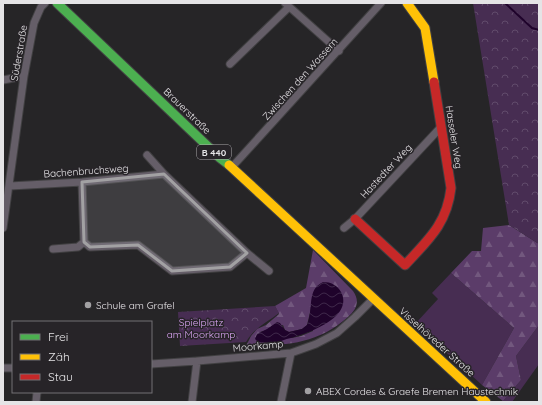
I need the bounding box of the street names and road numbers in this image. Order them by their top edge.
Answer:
street label: Süderstraße [8,24,30,82]
street label: Zwischen den Wassern [260,35,340,123]
street label: Brauerstraße [161,85,214,137]
street label: Hasseler Weg [443,104,465,170]
street label: Hastedter Weg [357,141,415,201]
road number: B 440 [197,145,231,159]
street label: Bachenbruchsweg [43,162,129,180]
street label: Visselhöveder Straße [396,305,478,380]
street label: Moorkamp [232,337,284,355]

